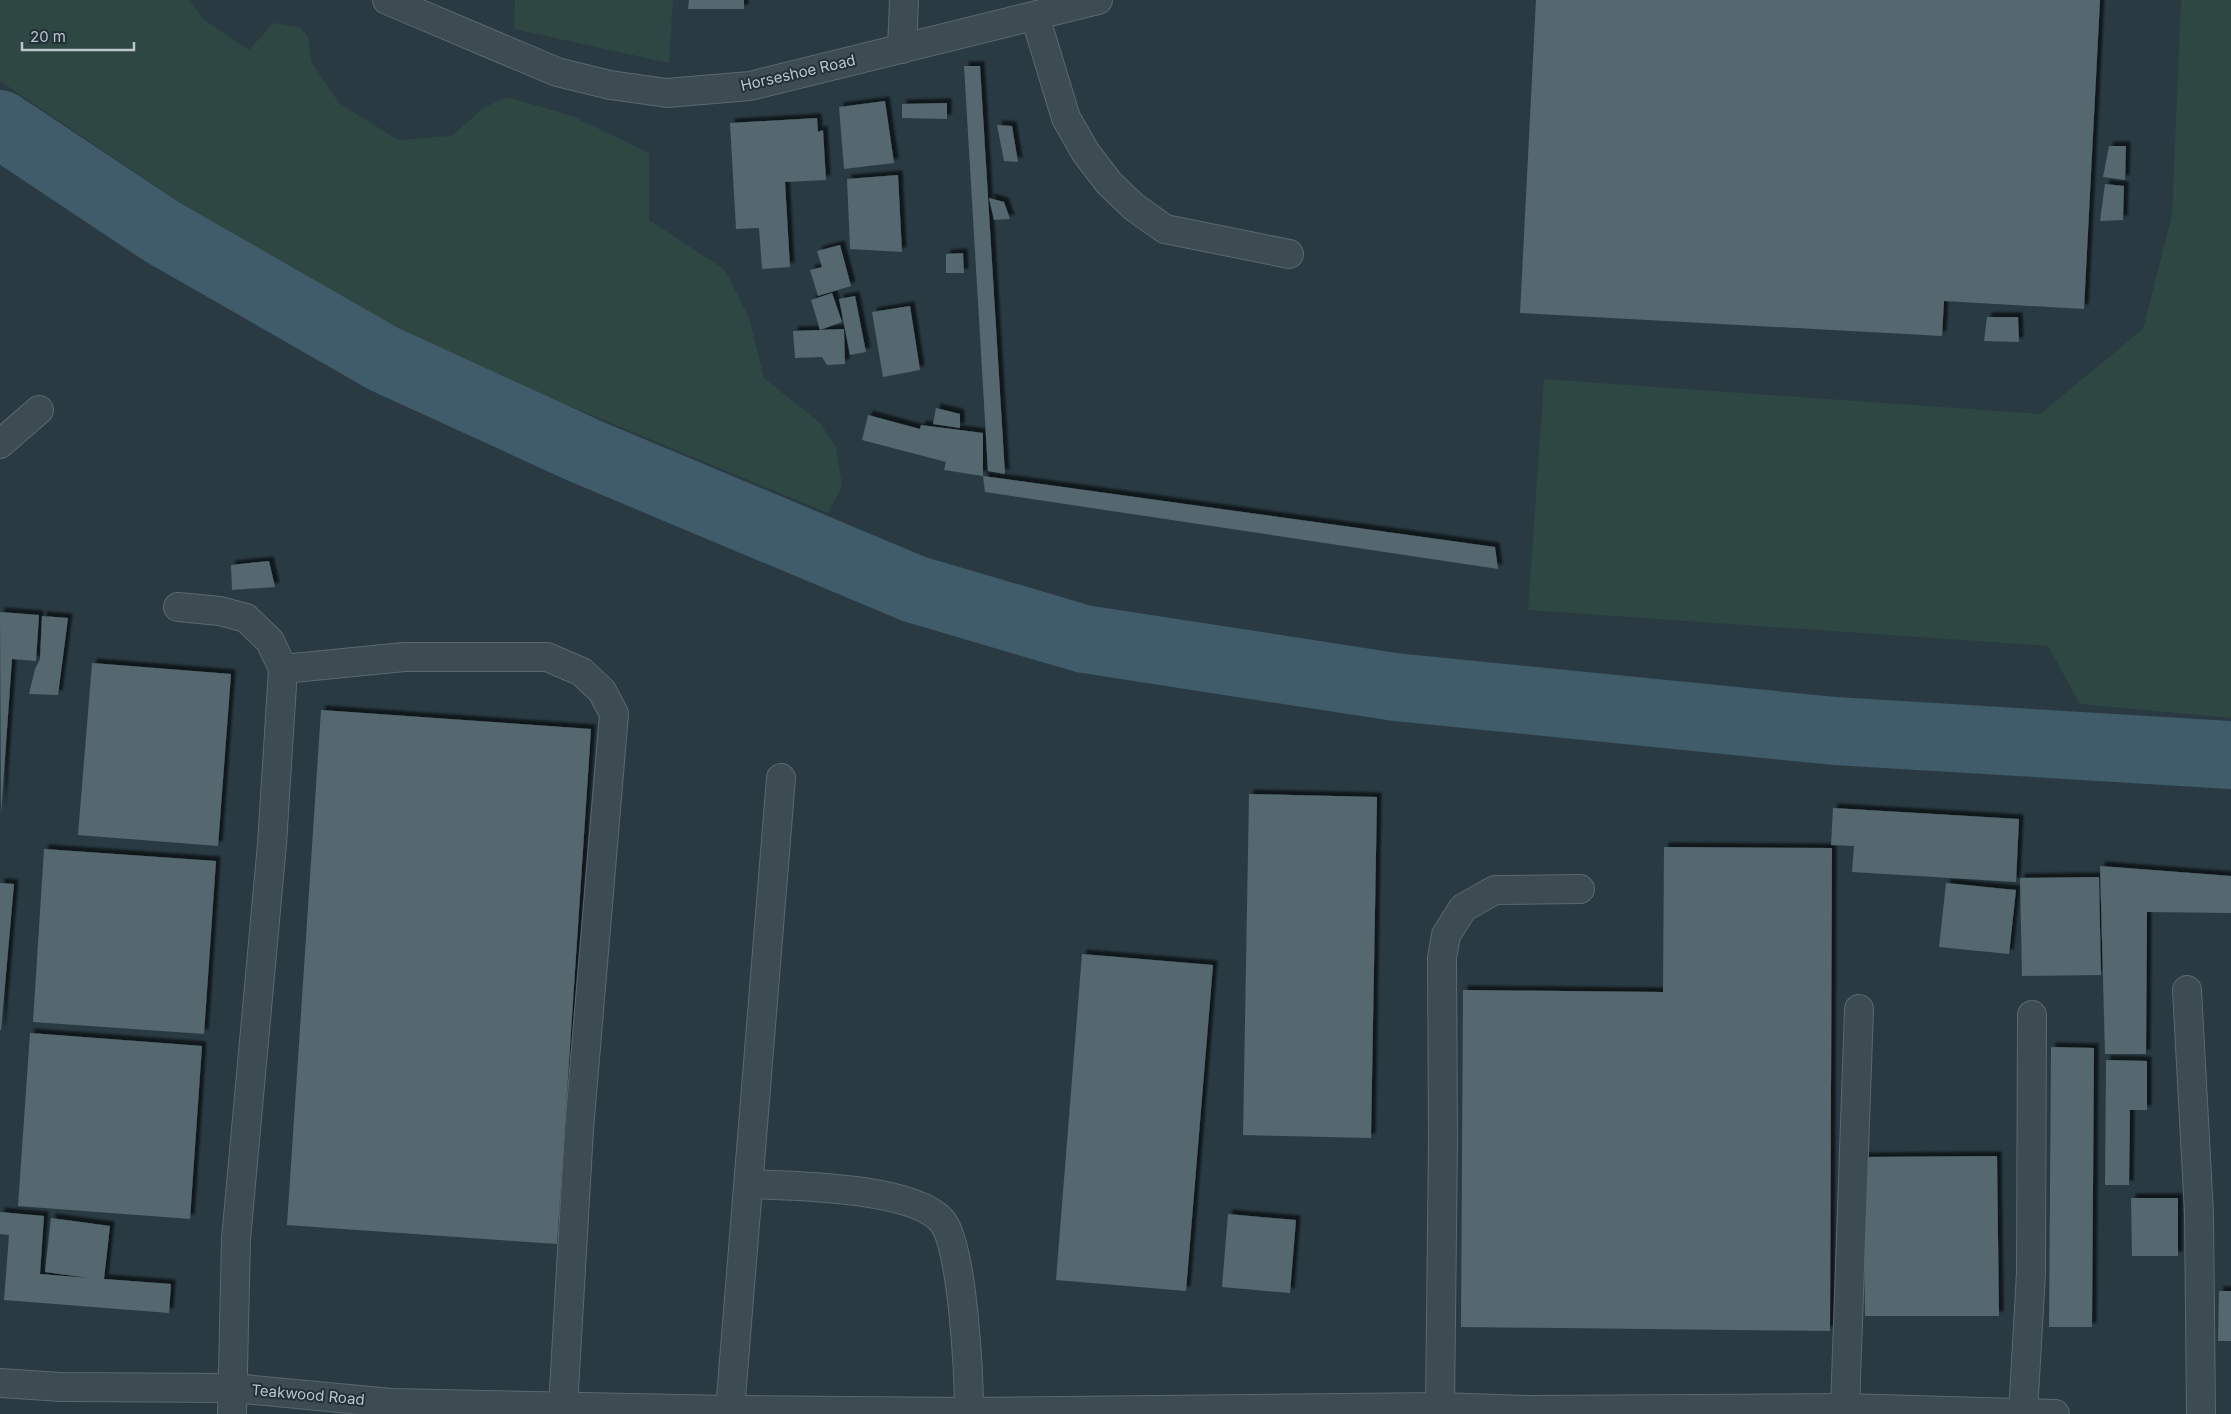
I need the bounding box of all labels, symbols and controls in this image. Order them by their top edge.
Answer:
scale bar [22,20,135,52]
text: 20 m [30,27,66,46]
street label: Horseshoe Road [739,50,857,95]
street label: Teakwood Road [251,1380,365,1409]

